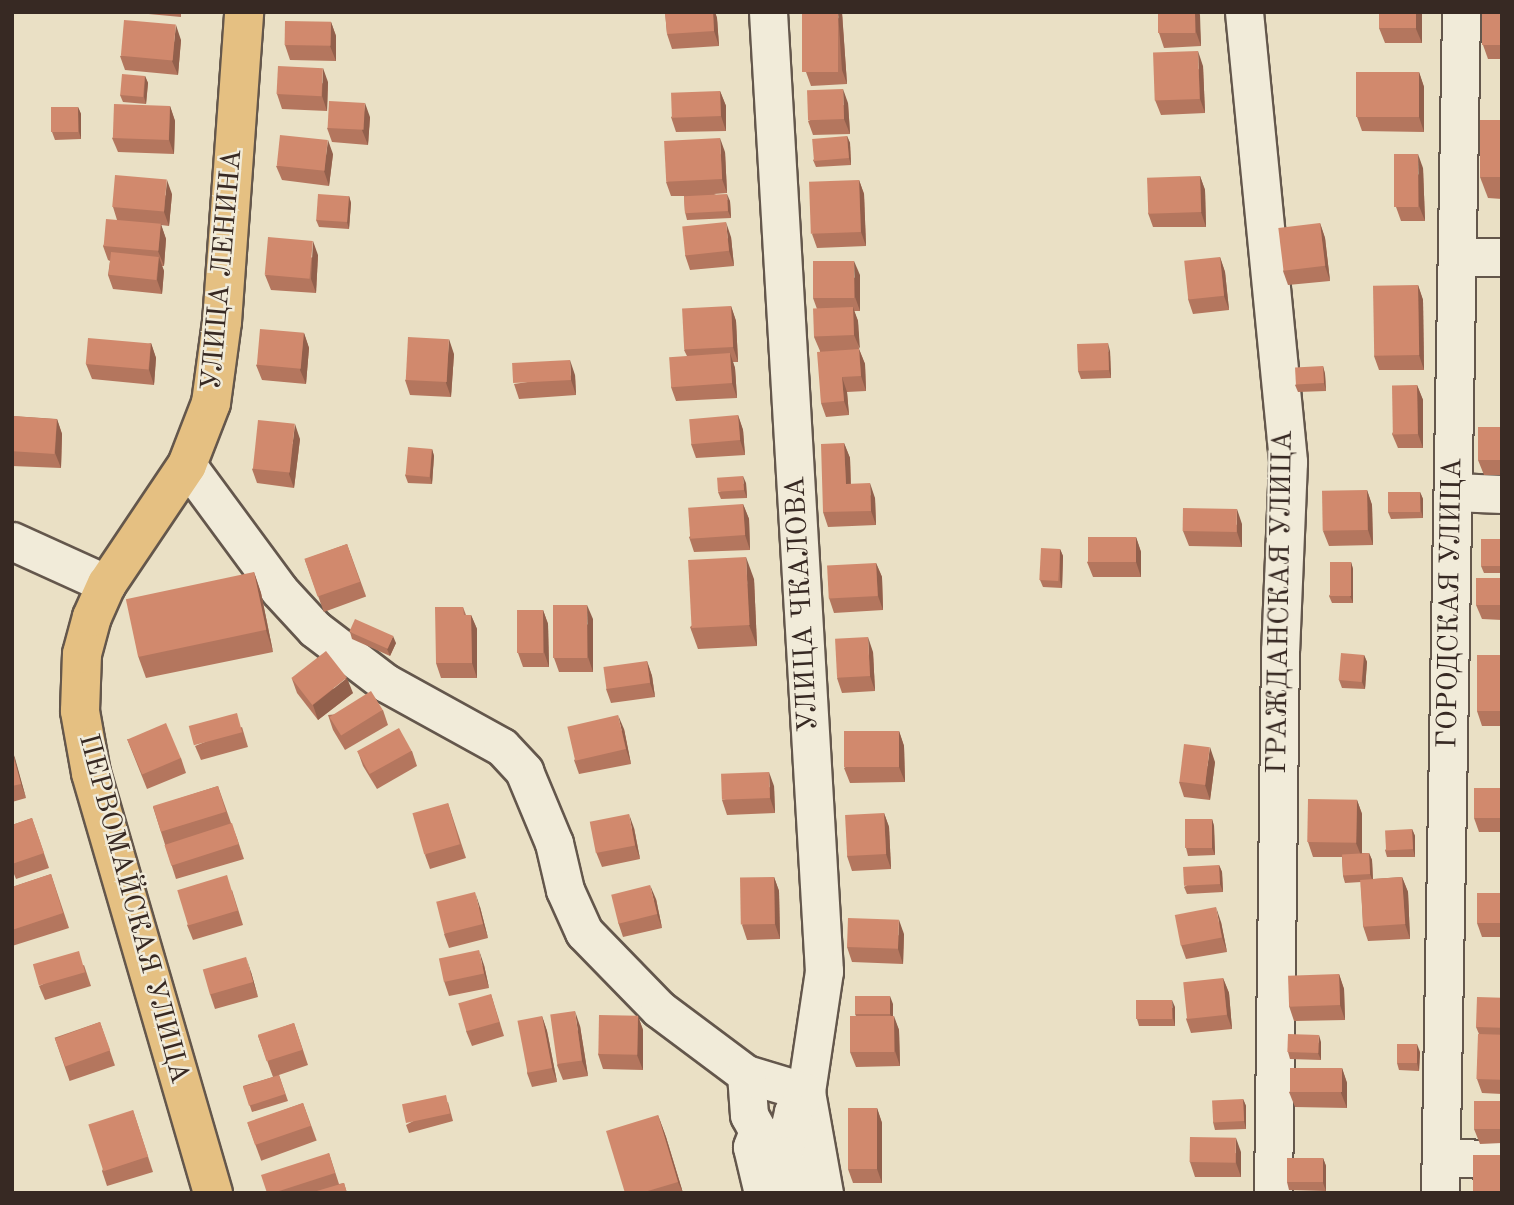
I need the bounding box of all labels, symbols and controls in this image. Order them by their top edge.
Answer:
street label: УЛИЦА ЛЕНИНА [196,148,250,392]
street label: ГРАЖДАНСКАЯ УЛИЦА [1261,430,1301,774]
street label: ГОРОДСКАЯ УЛИЦА [1432,457,1470,749]
street label: УЛИЦА ЧКАЛОВА [780,475,826,733]
street label: ПЕРВОМАЙСКАЯ УЛИЦА [70,730,196,1088]

